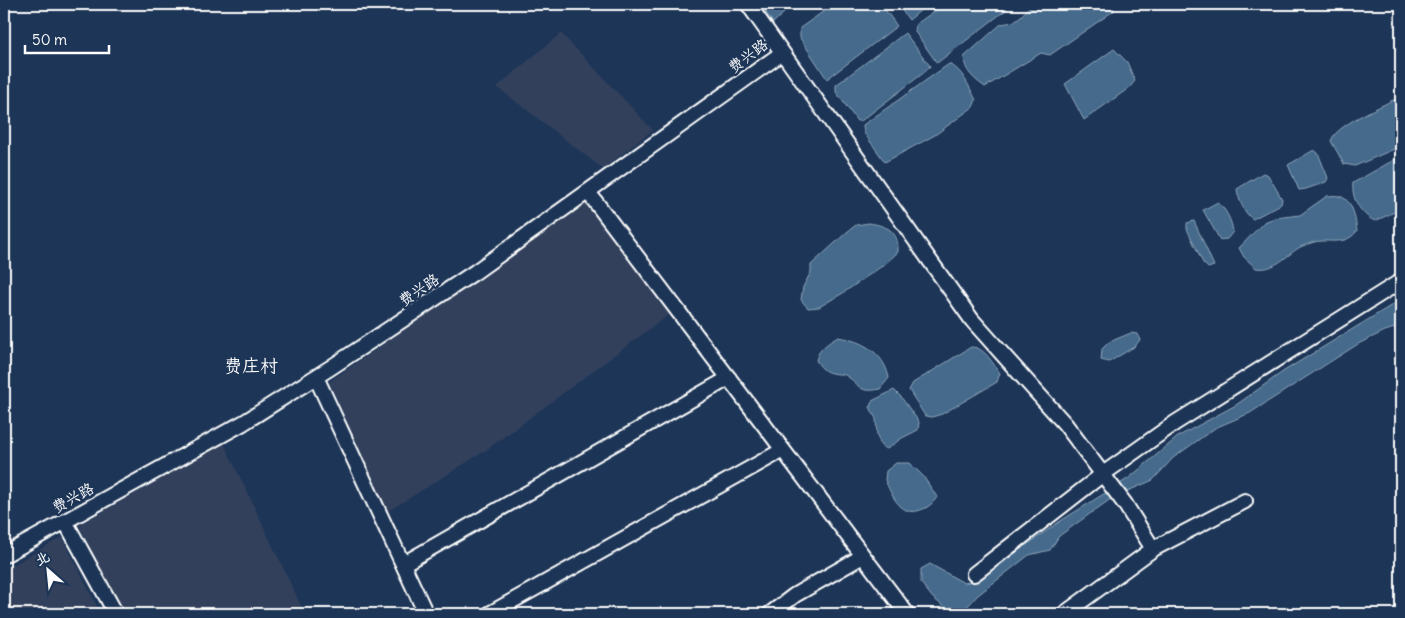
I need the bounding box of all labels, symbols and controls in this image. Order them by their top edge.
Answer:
scale bar [25,22,109,54]
text: 50 m [32,30,67,49]
street label: 费兴路 [724,34,771,77]
street label: 费兴路 [395,269,443,310]
district label: 费庄村 [224,354,278,377]
street label: 费兴路 [48,478,97,517]
north arrow [22,546,72,596]
text: 北 [32,547,52,570]

